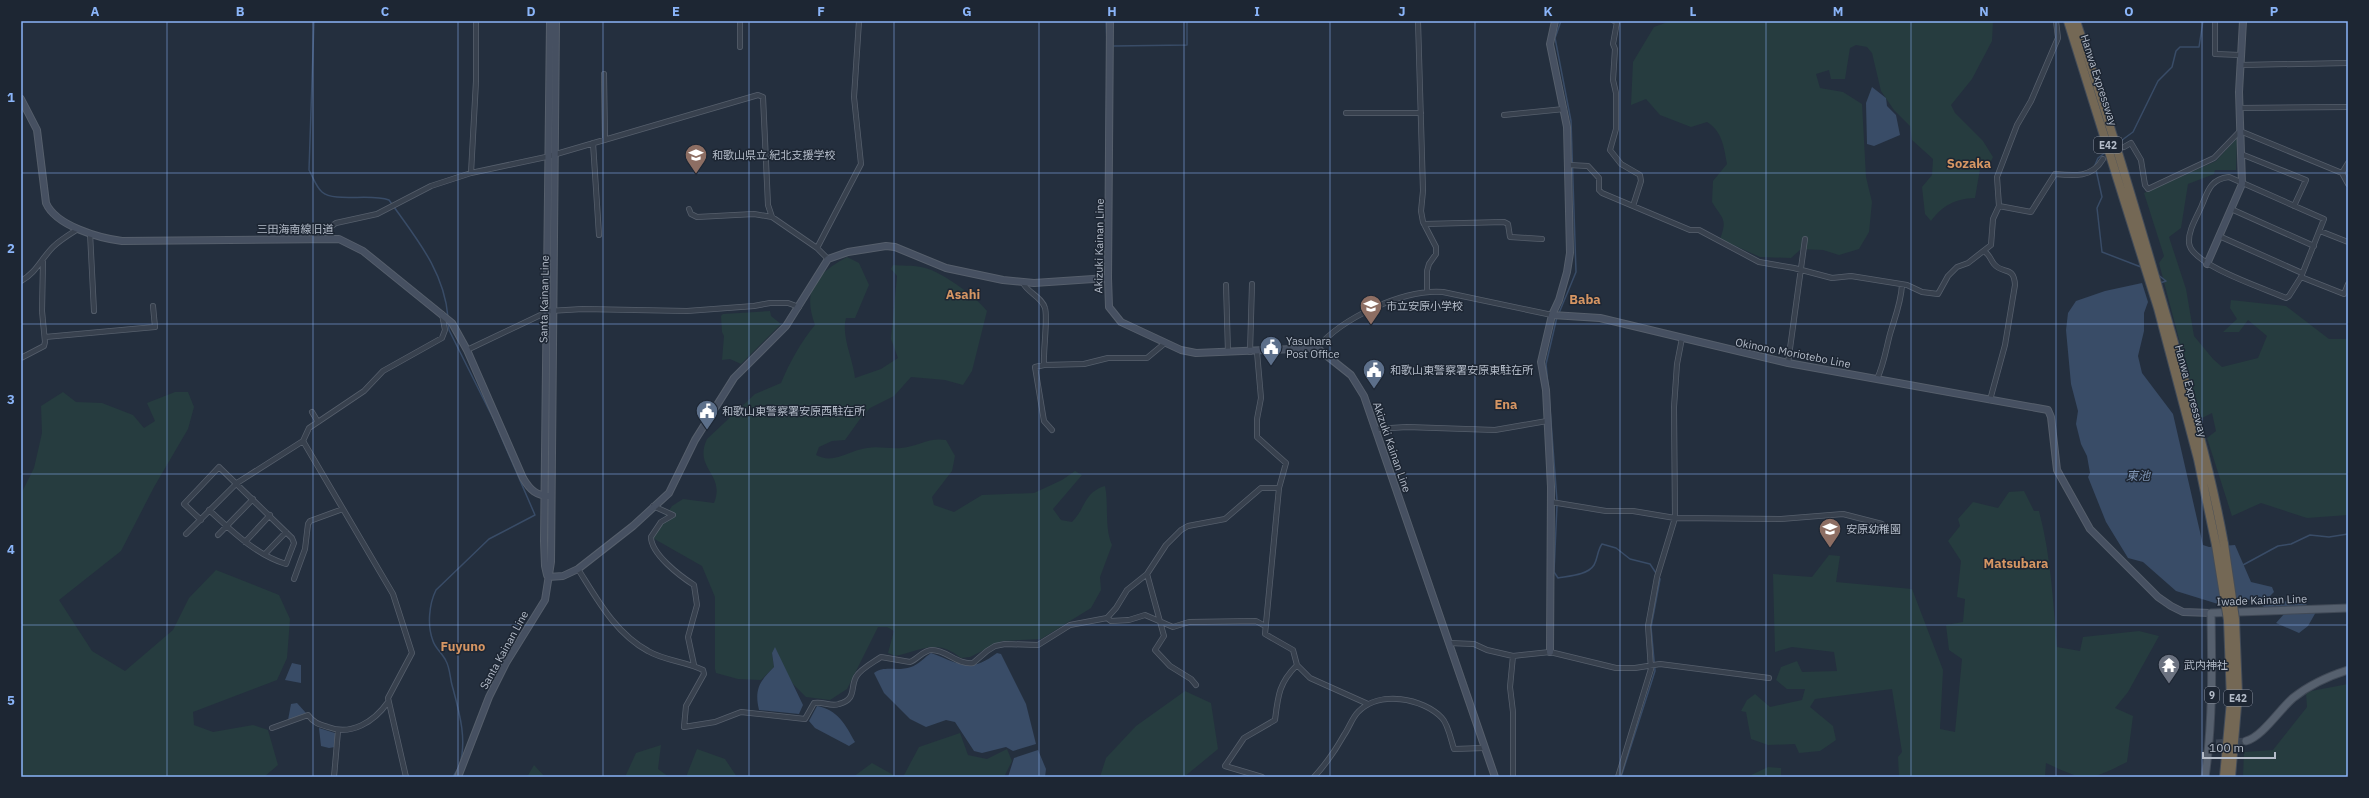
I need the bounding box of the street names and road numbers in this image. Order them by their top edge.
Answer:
street label: Hanwa Expressway [2078,33,2121,128]
road number: E42 [2094,137,2122,153]
street label: Akizuki Kainan Line [1091,198,1107,294]
street label: 三田海南線旧道 [257,222,334,236]
street label: Santa Kainan Line [536,255,552,343]
street label: Okinono Moriotebo Line [1734,335,1852,371]
street label: Hanwa Expressway [2172,343,2210,439]
street label: Akizuki Kainan Line [1370,400,1414,494]
street label: Iwade Kainan Line [2216,591,2308,609]
street label: Santa Kainan Line [477,608,531,692]
road number: 9 [2205,687,2219,703]
road number: E42 [2224,690,2252,706]

